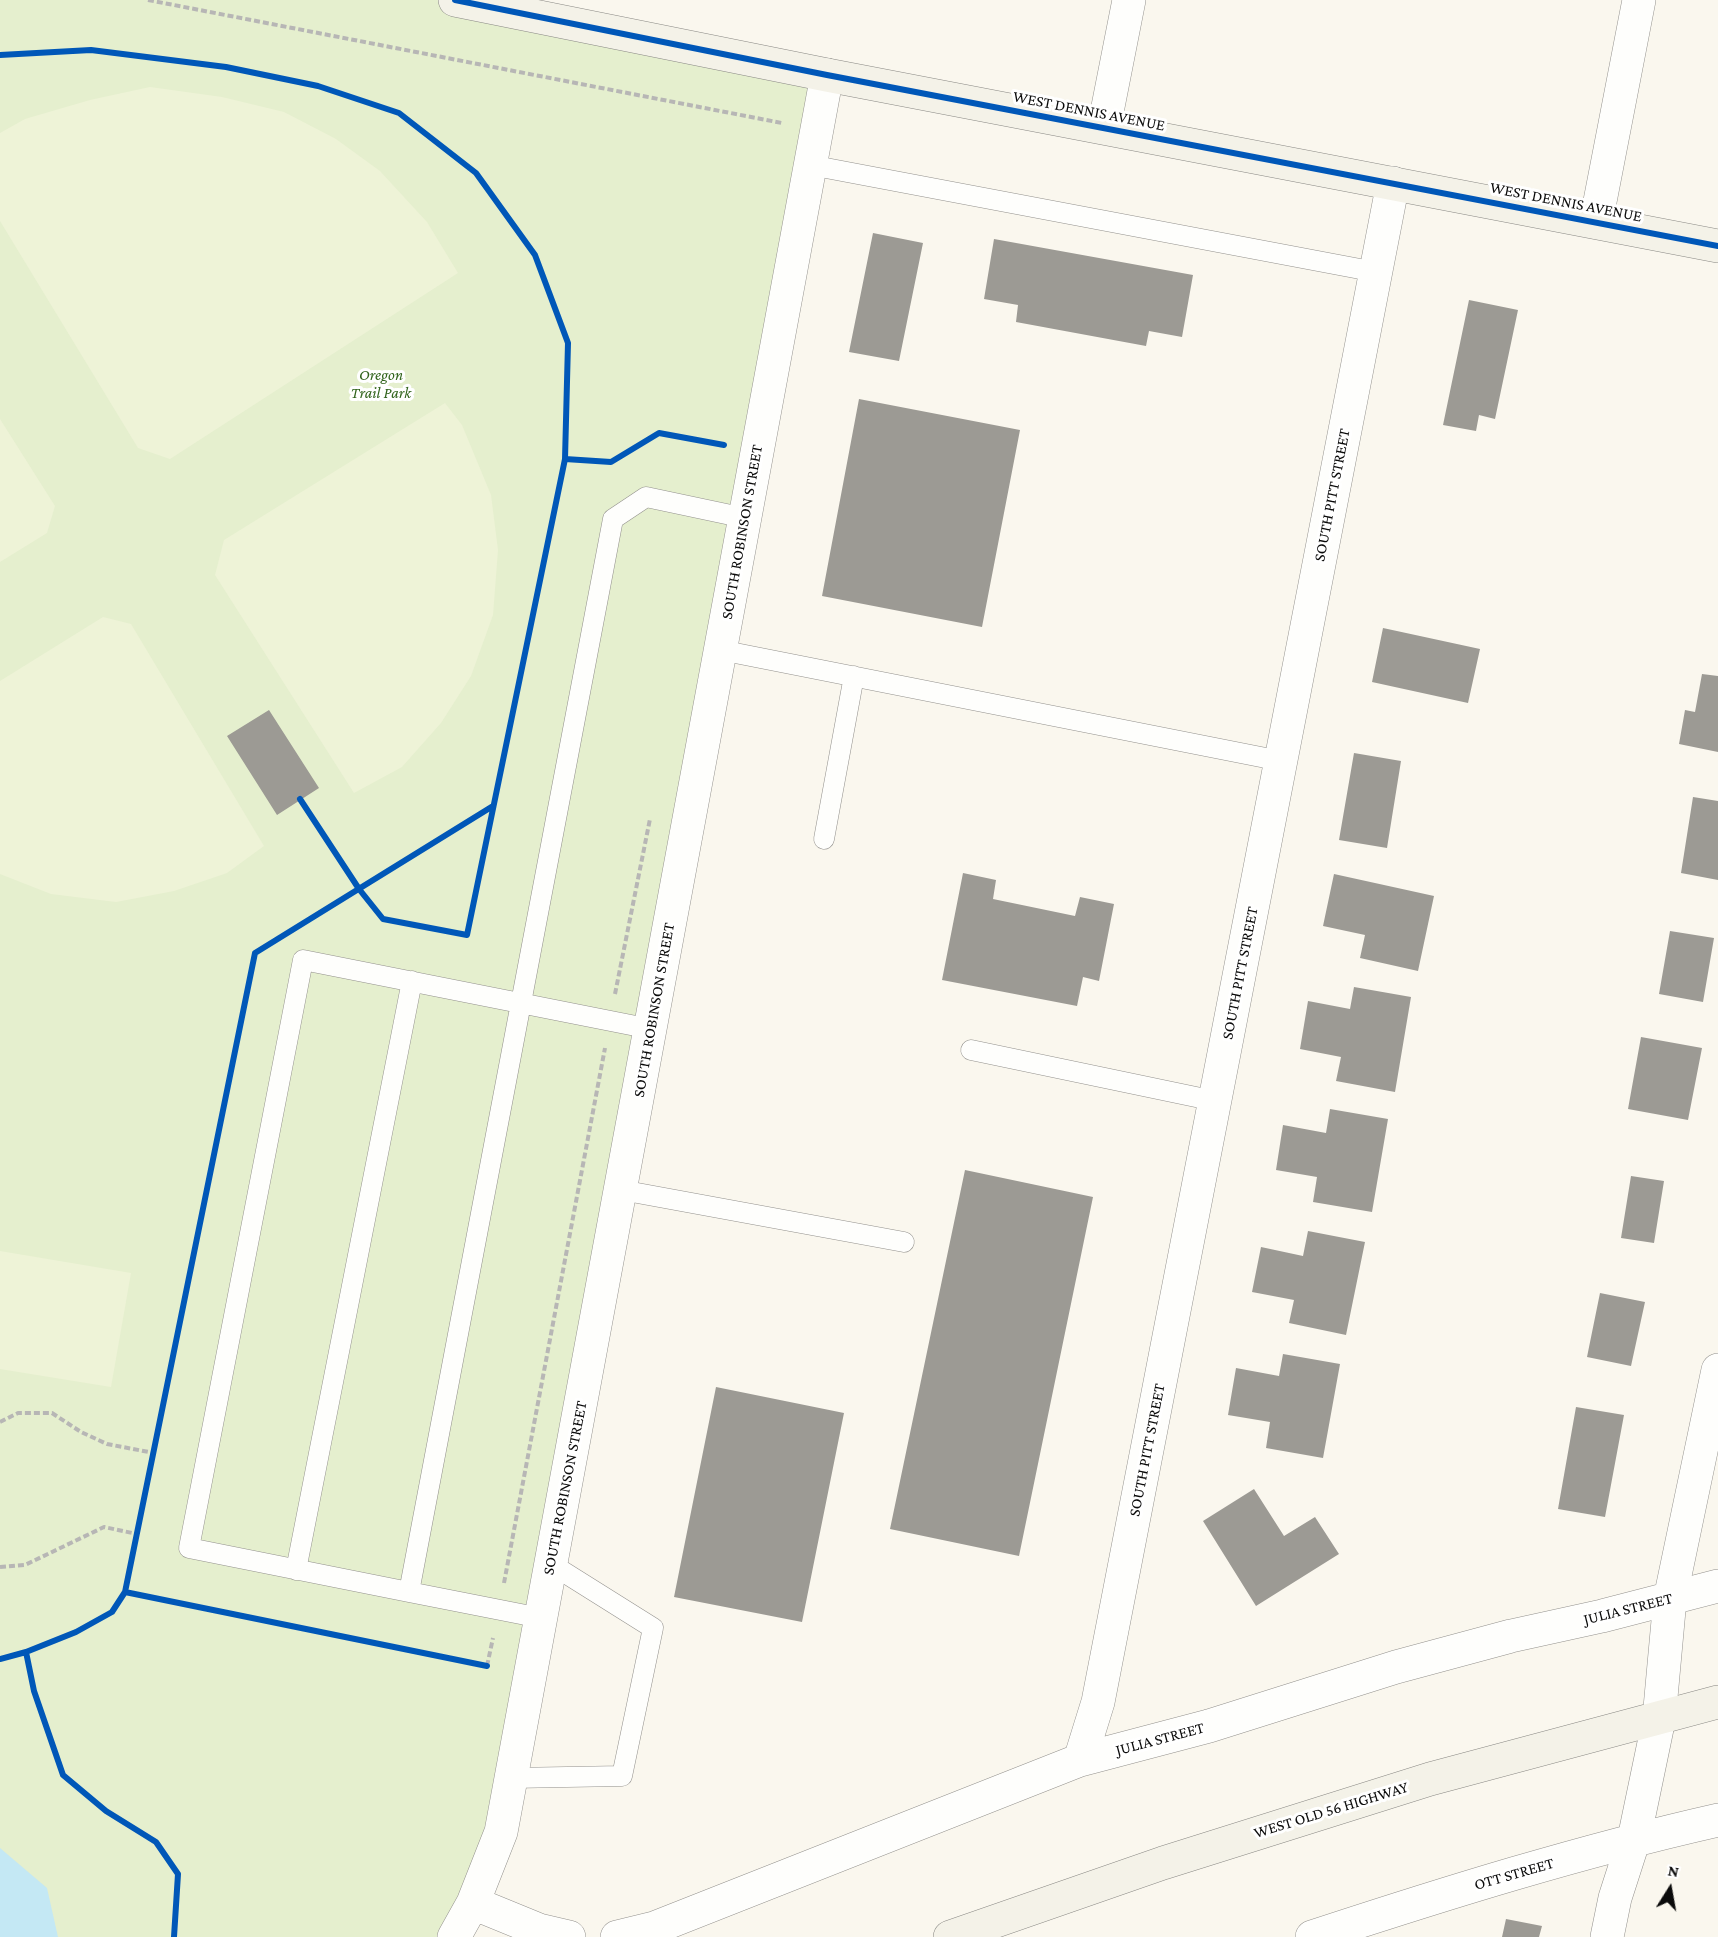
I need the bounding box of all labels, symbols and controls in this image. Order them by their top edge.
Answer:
street label: WEST DENNIS AVENUE [1011,87,1167,135]
street label: WEST DENNIS AVENUE [1488,178,1644,226]
park label: Oregon Trail Park [351,365,411,403]
street label: SOUTH PITT STREET [1310,427,1354,563]
street label: SOUTH ROBINSON STREET [717,443,767,621]
street label: SOUTH PITT STREET [1218,905,1262,1041]
street label: SOUTH ROBINSON STREET [629,921,679,1099]
street label: SOUTH PITT STREET [1125,1382,1169,1518]
street label: SOUTH ROBINSON STREET [539,1399,591,1577]
street label: JULIA STREET [1581,1589,1675,1629]
street label: JULIA STREET [1114,1718,1206,1760]
street label: WEST OLD 56 HIGHWAY [1251,1777,1411,1843]
street label: OTT STREET [1472,1853,1556,1895]
north arrow [1640,1859,1700,1919]
text: N [1667,1861,1681,1880]

